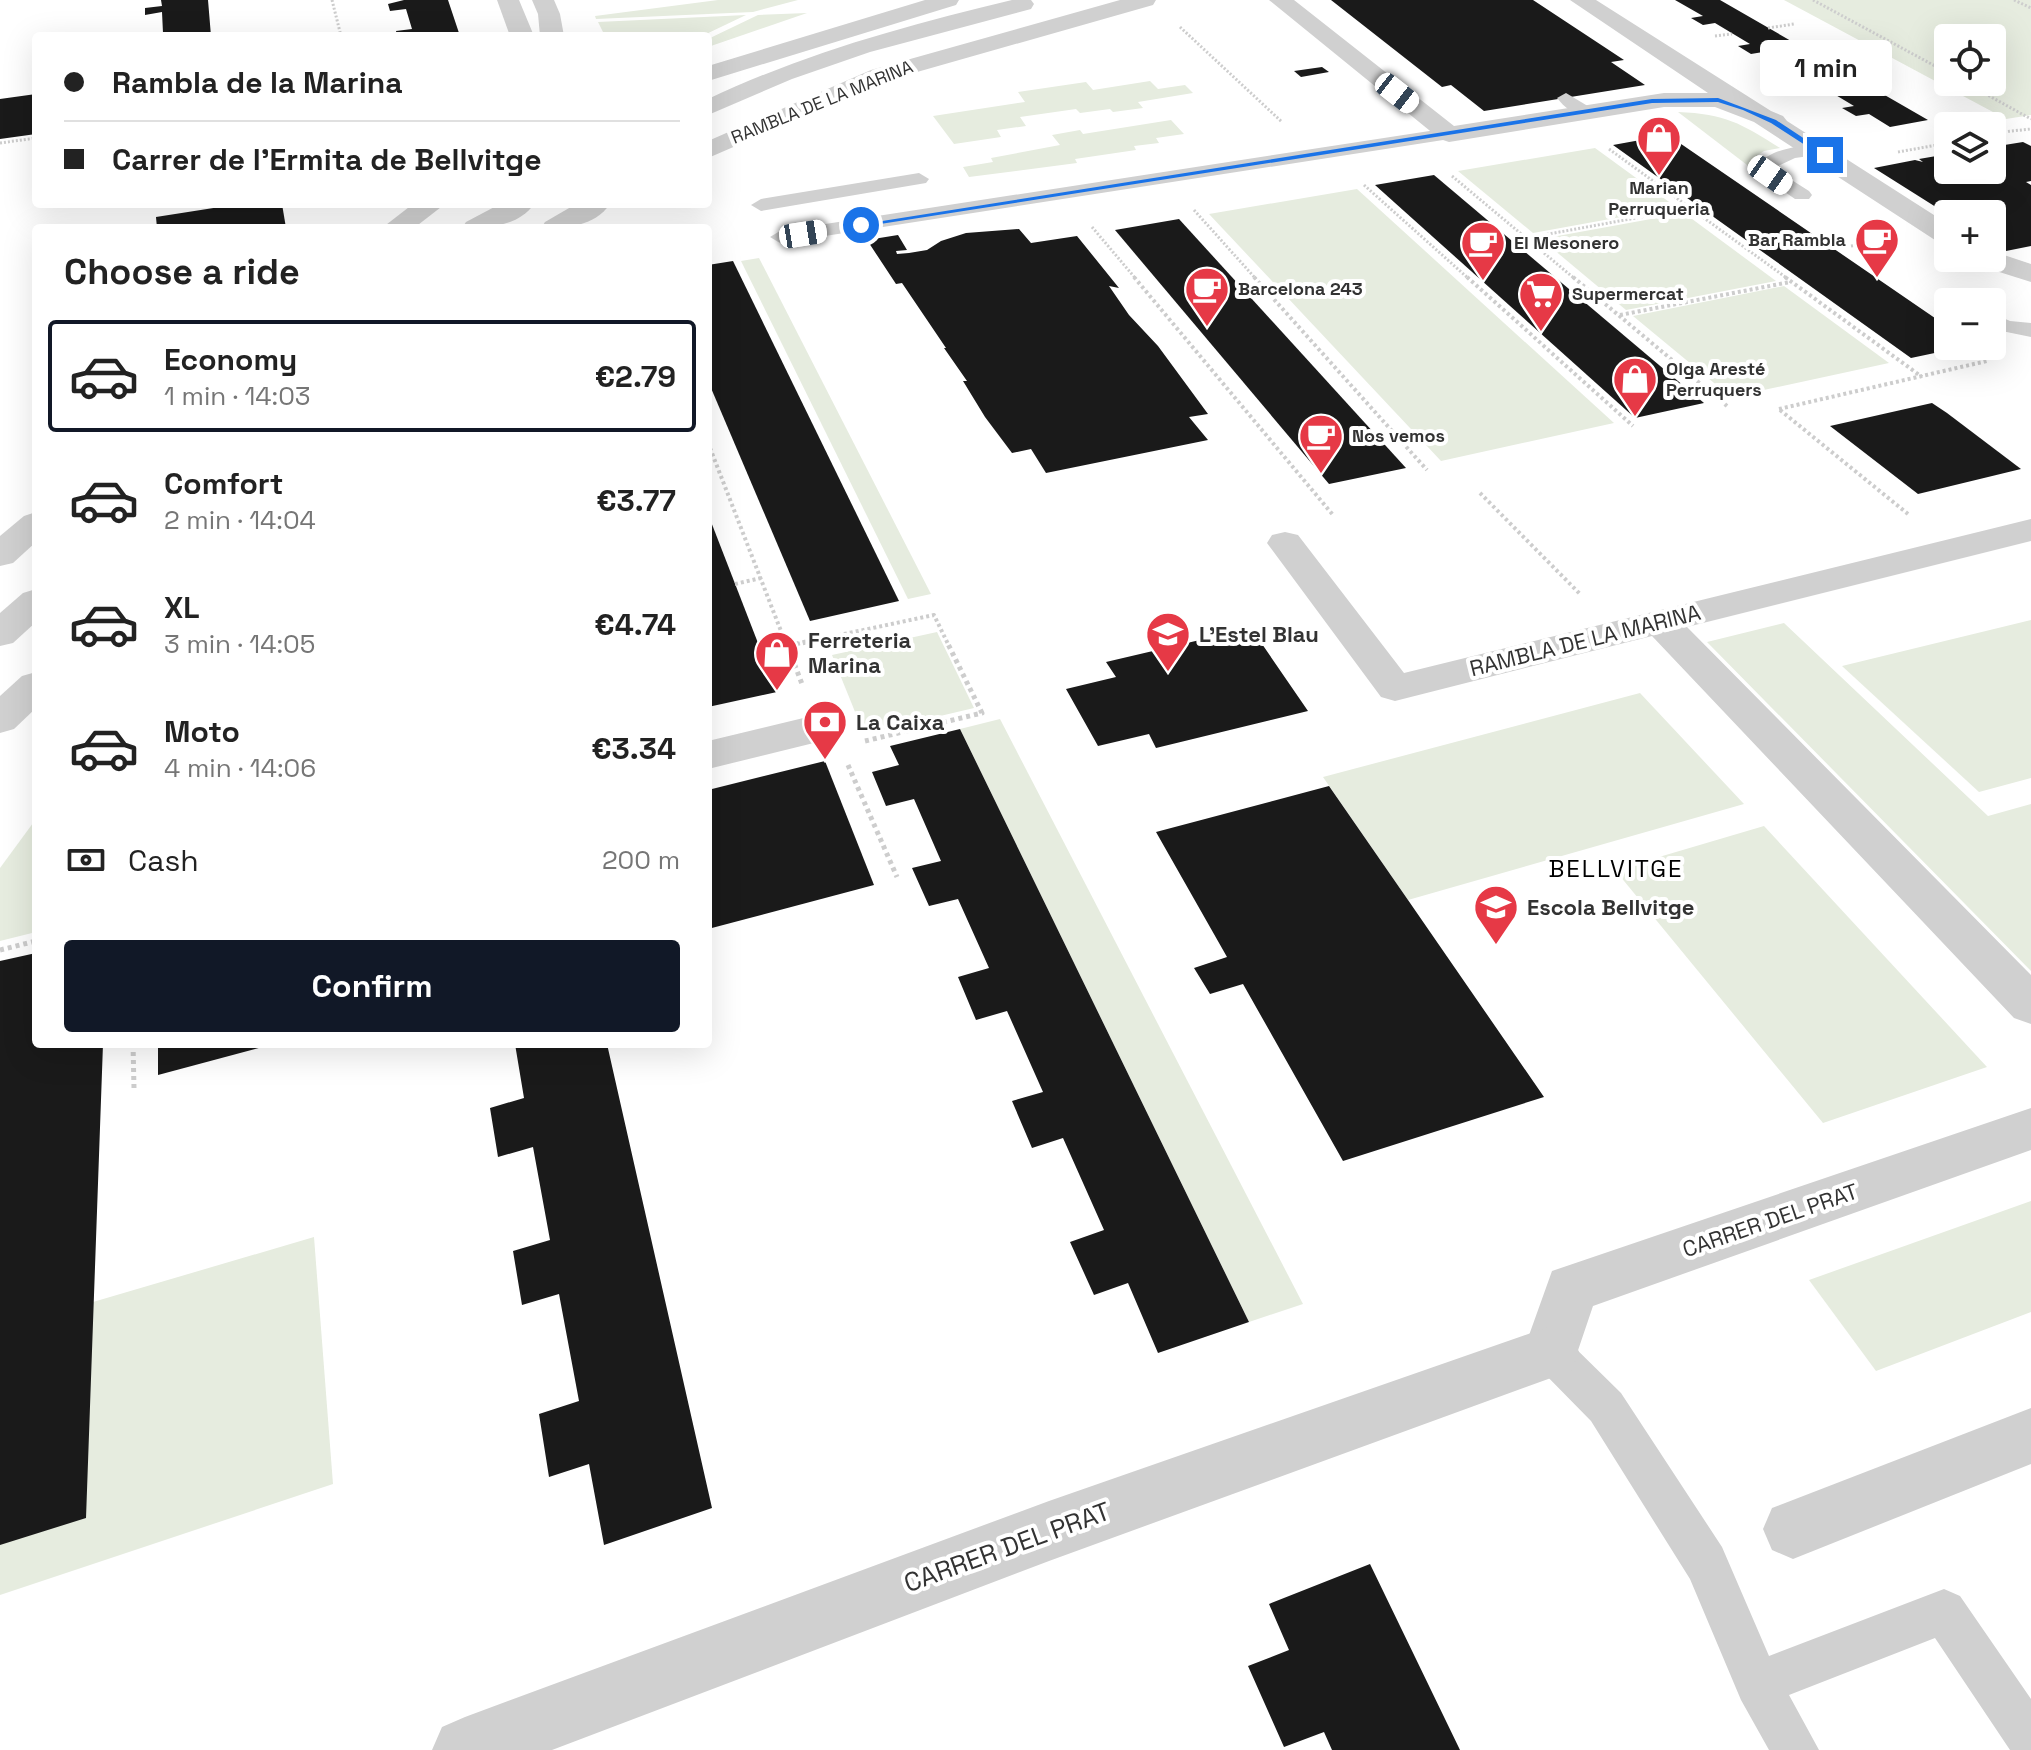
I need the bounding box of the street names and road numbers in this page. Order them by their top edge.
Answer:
street label: RAMBLA DE LA MARINA [728,55,916,149]
street label: RAMBLA DE LA MARINA [1467,598,1704,682]
street label: CARRER DEL PRAT [1679,1177,1862,1263]
street label: CARRER DEL PRAT [899,1494,1115,1600]

